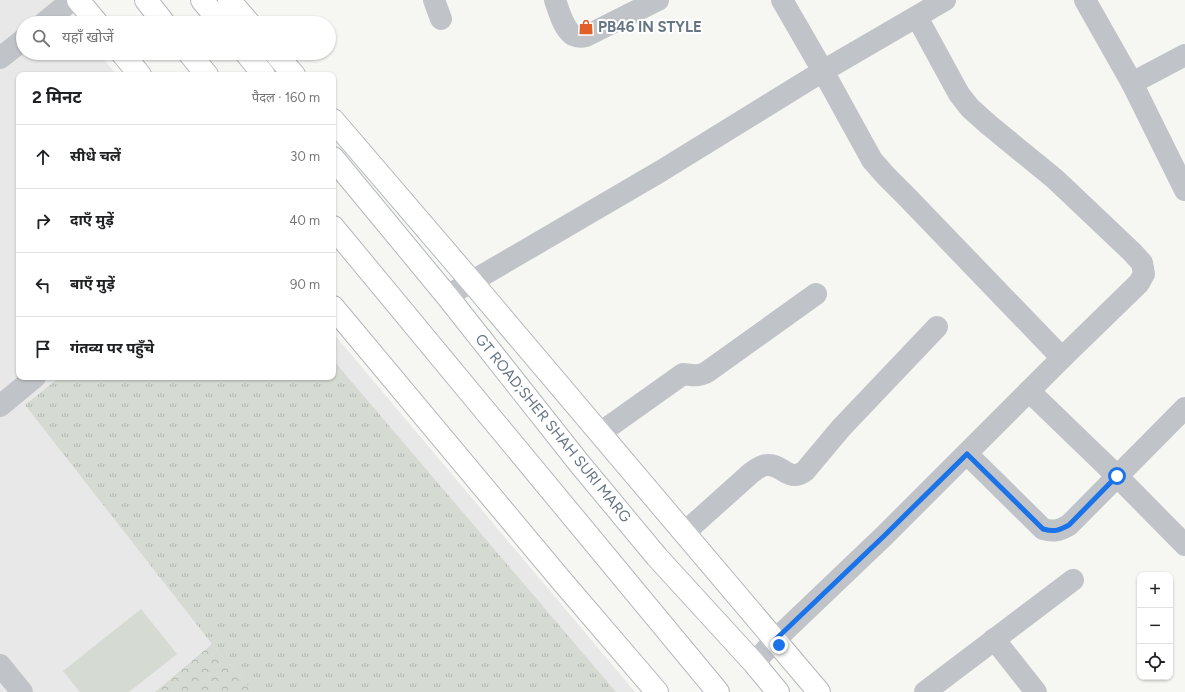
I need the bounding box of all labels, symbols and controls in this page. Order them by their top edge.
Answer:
search box [16,16,336,60]
shop icon: PB46 IN STYLE [577,18,595,36]
place label: PB46 IN STYLE [598,18,702,36]
icon: search [30,27,52,49]
text: यहाँ खोजें [62,28,114,46]
text: 2 मिनट [32,87,82,107]
text: पैदल · 160 m [252,90,320,105]
icon: ahead [32,146,54,168]
text: सीधे चलें [70,147,121,165]
text: 30 m [290,149,320,164]
icon: right [32,210,54,232]
text: दाएँ मुड़ें [70,211,114,229]
text: 40 m [289,213,320,228]
icon: left [32,274,54,296]
text: बाएँ मुड़ें [70,275,115,293]
text: 90 m [290,277,320,292]
street label: GT ROAD;SHER SHAH SURI MARG [471,330,635,526]
icon: arrive [32,338,54,360]
text: गंतव्य पर पहुँचे [70,339,154,357]
route start [1108,467,1126,485]
map controls [1137,572,1173,680]
button: + [1137,572,1173,608]
button: − [1137,608,1173,644]
route end [770,636,788,654]
button: locate [1137,644,1173,680]

